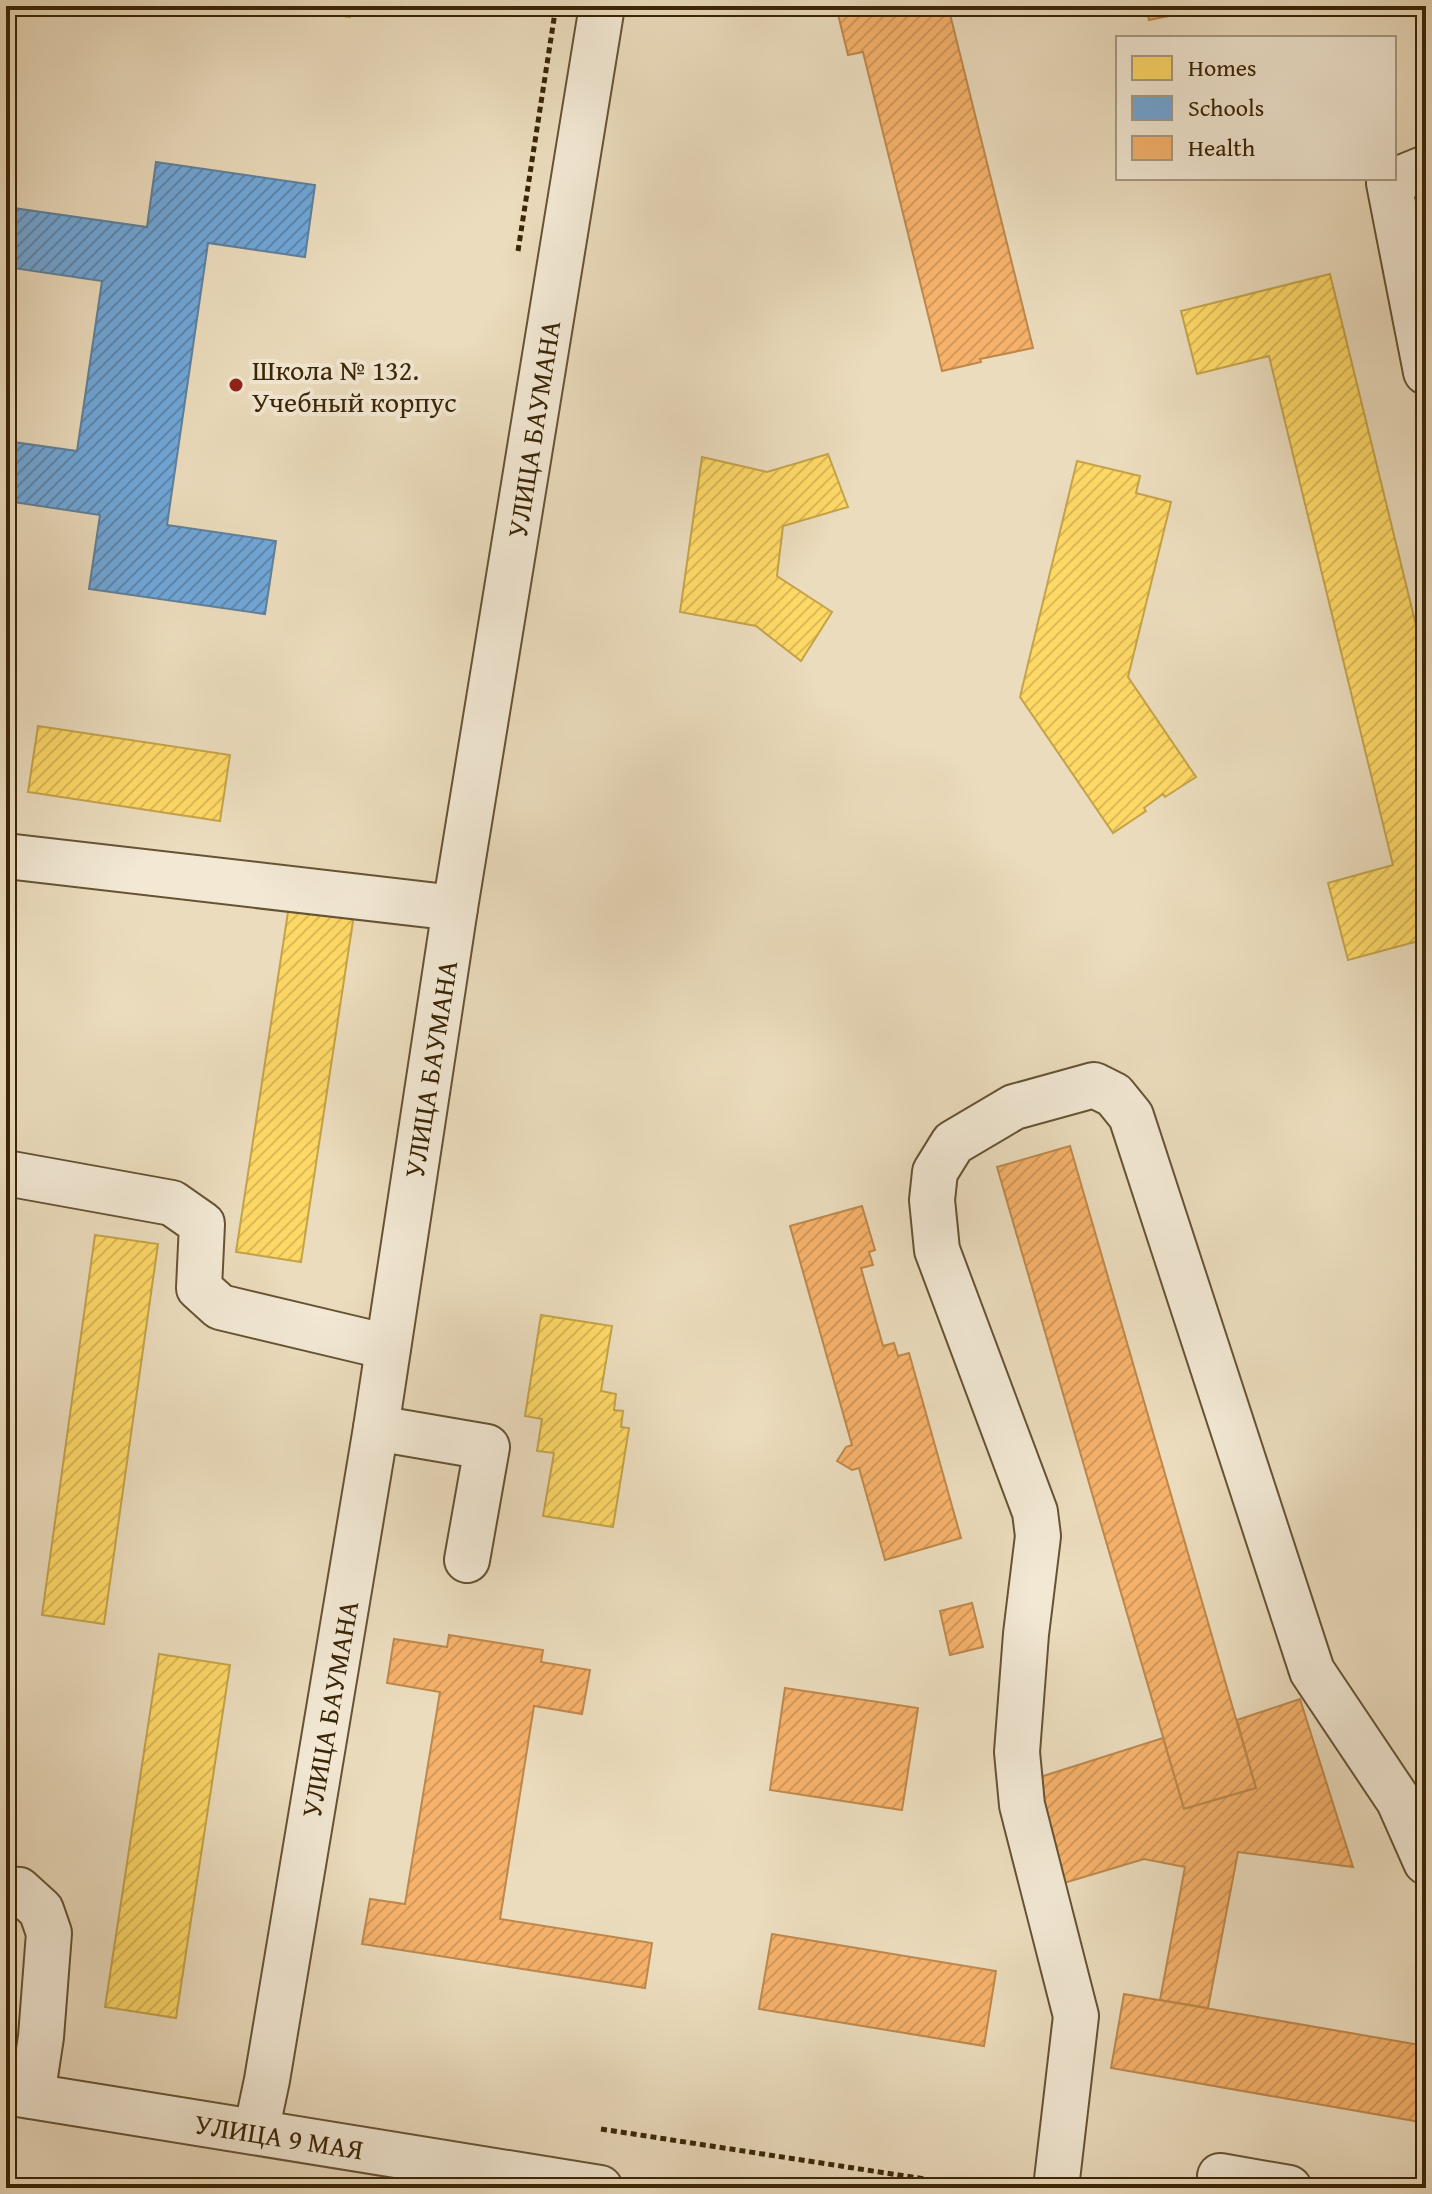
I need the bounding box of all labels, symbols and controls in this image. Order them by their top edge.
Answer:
legend [1116,36,1396,180]
text: Homes [1188,50,1257,85]
text: Schools [1188,90,1264,125]
text: Health [1188,130,1256,165]
street label: УЛИЦА БАУМАНА [496,317,570,541]
place label: Школа № 132. Учебный корпус [252,349,457,422]
marker: Школа № 132. Учебный корпус [227,376,245,394]
street label: УЛИЦА БАУМАНА [393,957,467,1181]
street label: УЛИЦА БАУМАНА [290,1597,368,1821]
street label: УЛИЦА 9 МАЯ [192,2102,366,2170]

